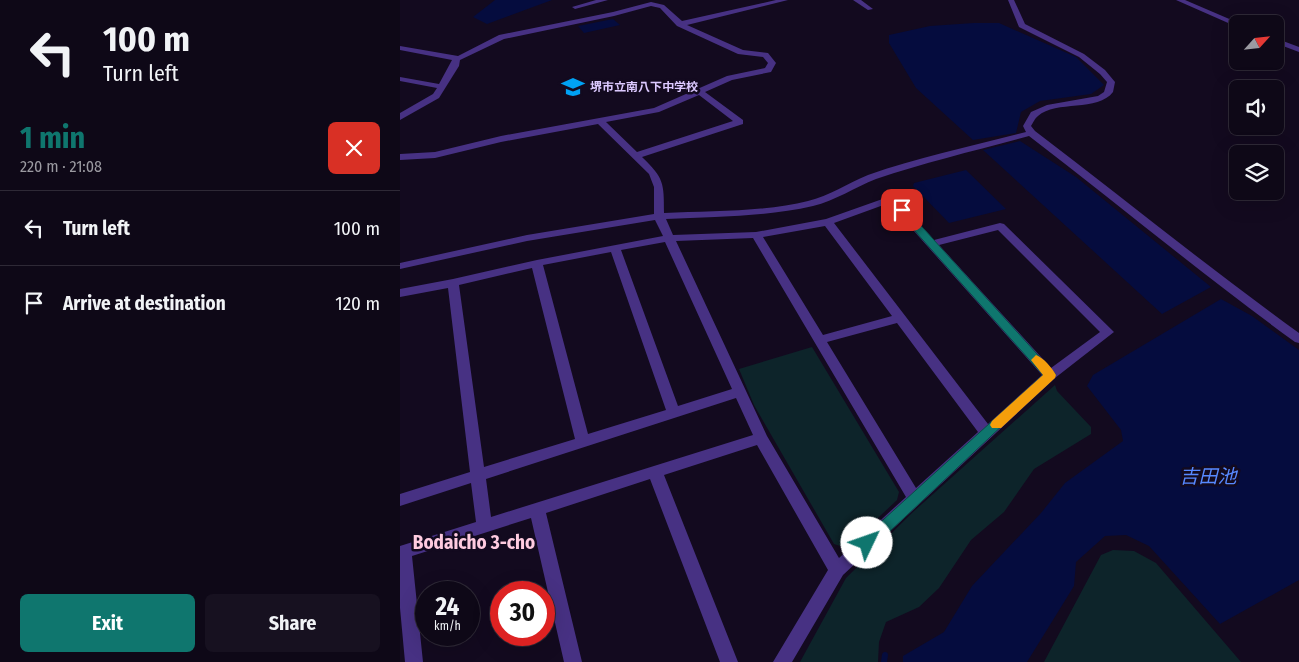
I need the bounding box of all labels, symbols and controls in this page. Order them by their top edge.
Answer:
north arrow [1229,15,1284,70]
map controls [1229,15,1284,200]
text: 100 m [103,18,190,60]
icon: left [20,20,85,85]
text: Turn left [103,60,179,87]
school or university icon: 堺市立南八下中学校 [560,74,586,100]
place label: 堺市立南八下中学校 [590,80,698,94]
button: sound [1229,80,1284,135]
text: 1 min [20,120,85,156]
button: close [328,122,380,174]
button: layers [1229,145,1284,200]
text: 220 m · 21:08 [20,157,102,176]
pin [881,189,923,231]
icon: arrive [888,196,916,224]
icon: left [20,214,48,242]
text: Turn left [63,217,130,240]
text: 100 m [334,217,380,240]
icon: arrive [20,289,48,317]
text: Arrive at destination [63,292,226,315]
text: 120 m [335,292,380,315]
water label: 吉田池 [1179,465,1238,488]
position arrow [840,516,892,568]
district label: Bodaicho 3-cho [413,531,535,554]
speed limit sign: 30 [490,581,555,646]
text: 24 [436,592,459,622]
button: Exit [20,594,195,652]
button: Share [205,594,380,652]
text: km/h [434,619,461,633]

